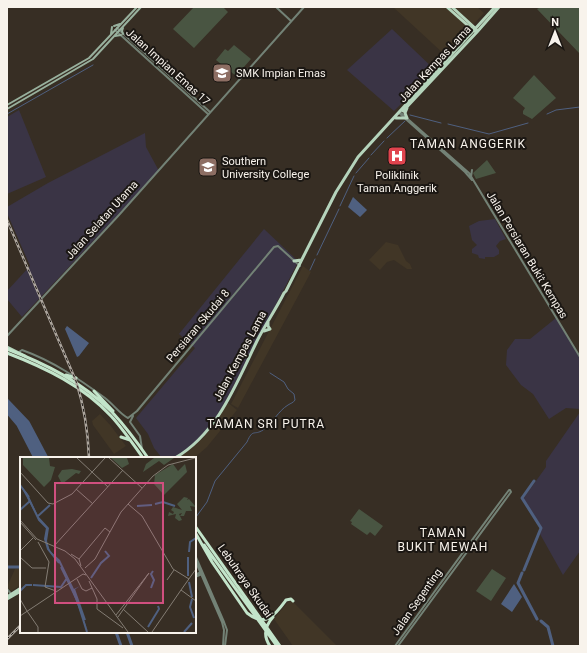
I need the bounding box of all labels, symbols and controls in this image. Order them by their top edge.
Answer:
north arrow [535,12,575,52]
text: N [551,16,559,29]
street label: Jalan Kempas Lama [396,23,474,105]
street label: Jalan Impian Emas 17 [123,26,213,108]
school or university icon: SMK Impian Emas [211,62,233,84]
place label: SMK Impian Emas [236,67,326,80]
district label: TAMAN ANGGERIK [410,137,526,151]
hospital icon: Poliklinik Taman Anggerik [386,145,408,167]
place label: Southern University College [222,155,309,181]
school or university icon: Southern University College [197,156,219,178]
place label: Poliklinik Taman Anggerik [357,169,437,195]
street label: Jalan Selatan Utama [63,178,141,262]
street label: Jalan Persiaran Bukit Kempas [484,189,570,321]
street label: Persiaran Skudai 8 [164,287,232,365]
street label: Jalan Kempas Lama [211,309,269,403]
district label: TAMAN SRI PUTRA [207,417,325,431]
inset map [20,457,196,633]
district label: TAMAN BUKIT MEWAH [398,526,488,554]
street label: Lebuhraya Skudai [215,542,275,620]
street label: Jalan Segenting [389,566,445,638]

